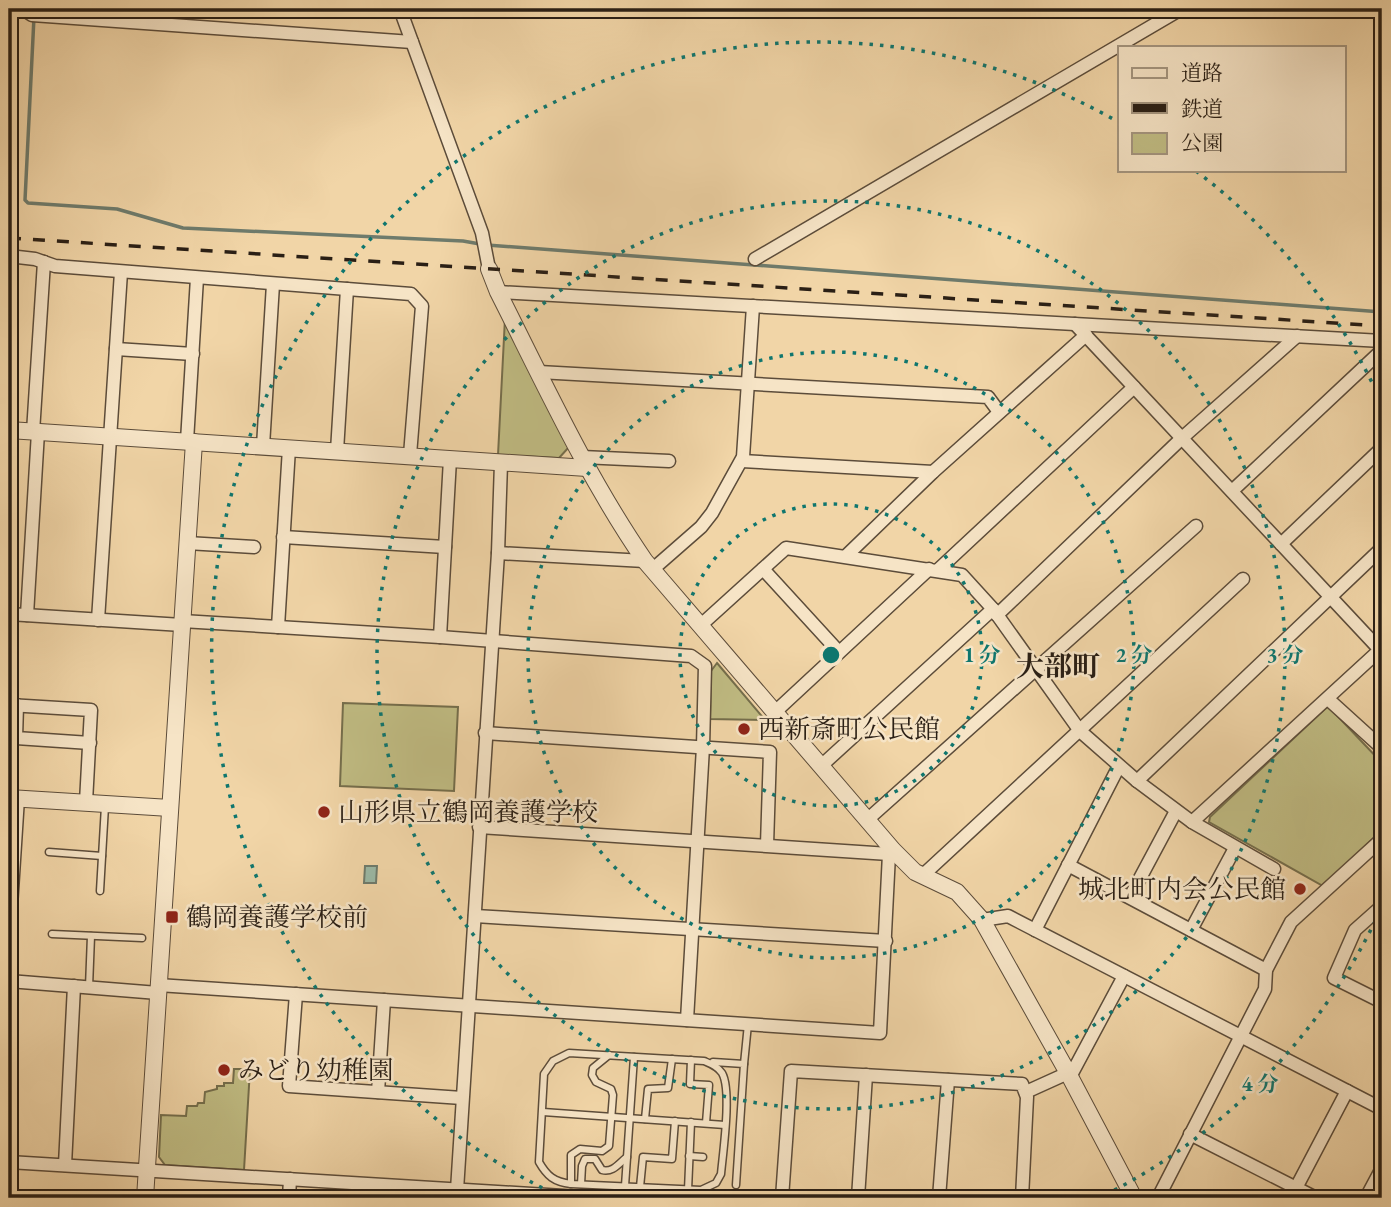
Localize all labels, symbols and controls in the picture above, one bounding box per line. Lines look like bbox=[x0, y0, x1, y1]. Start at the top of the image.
legend bbox=[1118, 46, 1346, 172]
text: 道路 bbox=[1181, 59, 1223, 86]
text: 鉄道 bbox=[1181, 95, 1223, 122]
text: 公園 bbox=[1181, 129, 1223, 156]
text: 1 分 bbox=[963, 641, 1001, 668]
text: 2 分 bbox=[1115, 641, 1153, 668]
text: 3 分 bbox=[1266, 641, 1304, 668]
centre of rings bbox=[819, 643, 843, 667]
district label: 大部町 bbox=[1016, 648, 1100, 684]
place label: 西新斎町公民館 bbox=[758, 712, 940, 746]
marker: 西新斎町公民館 bbox=[736, 721, 752, 737]
place label: 山形県立鶴岡養護学校 bbox=[338, 795, 598, 829]
marker: 山形県立鶴岡養護学校 bbox=[316, 804, 332, 820]
place label: 城北町内会公民館 bbox=[1078, 872, 1286, 906]
marker: 城北町内会公民館 bbox=[1292, 881, 1308, 897]
place label: 鶴岡養護学校前 bbox=[186, 900, 368, 934]
marker: 鶴岡養護学校前 bbox=[164, 909, 180, 925]
place label: みどり幼稚園 bbox=[238, 1053, 394, 1087]
marker: みどり幼稚園 bbox=[216, 1062, 232, 1078]
text: 4 分 bbox=[1241, 1070, 1279, 1097]

